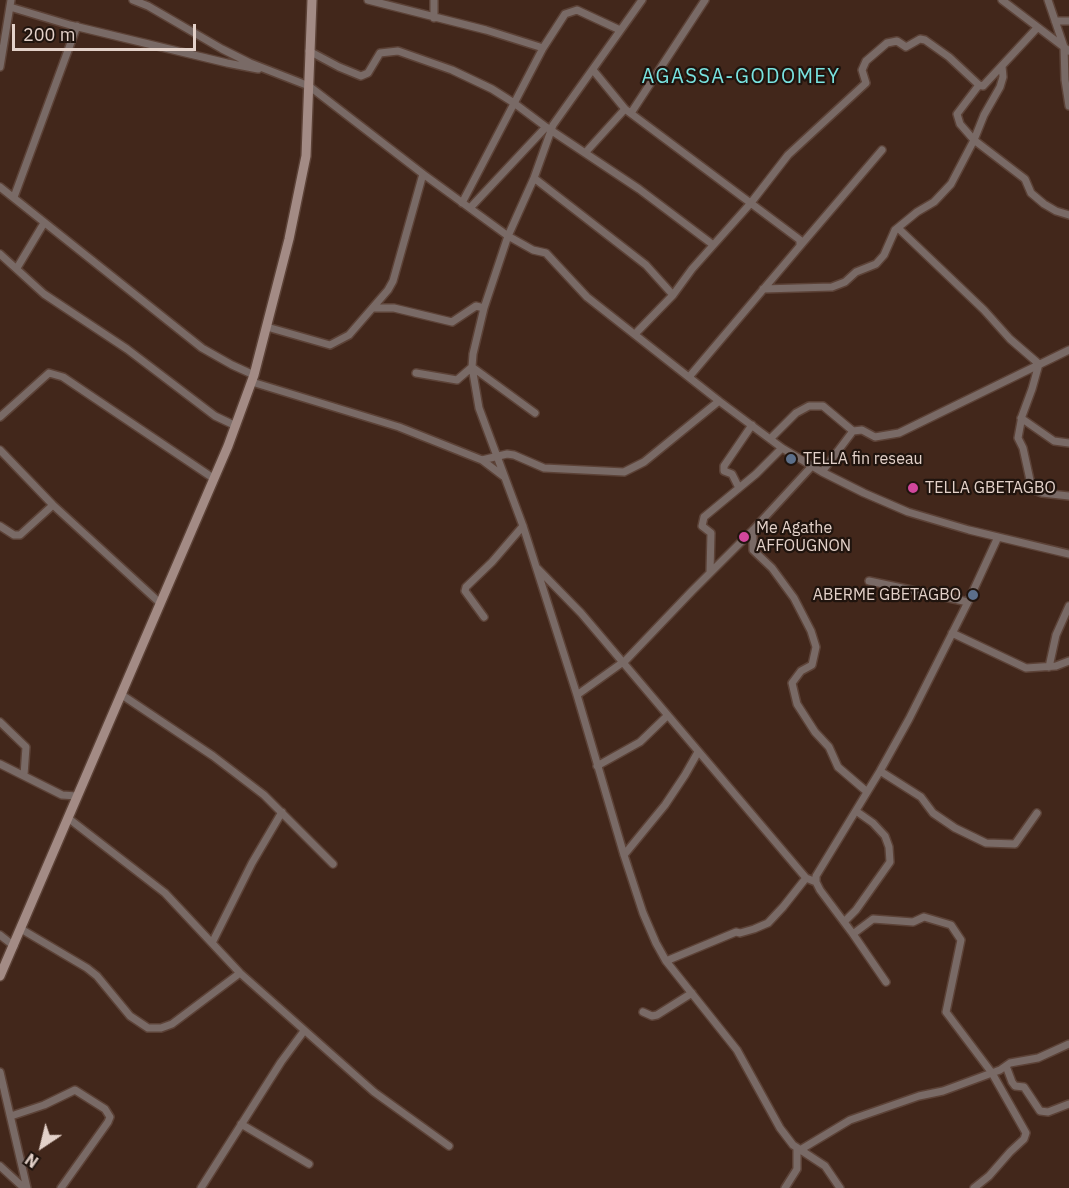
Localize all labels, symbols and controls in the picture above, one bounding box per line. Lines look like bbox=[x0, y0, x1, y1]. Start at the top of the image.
scale bar bbox=[15, 12, 200, 50]
text: 200 m bbox=[23, 23, 75, 46]
district label: AGASSA-GODOMEY bbox=[642, 65, 840, 89]
place label: TELLA fin reseau bbox=[803, 449, 923, 469]
marker: TELLA fin reseau bbox=[784, 452, 798, 466]
place label: TELLA GBETAGBO bbox=[925, 478, 1056, 498]
marker: TELLA GBETAGBO bbox=[906, 481, 920, 495]
place label: Me Agathe AFFOUGNON bbox=[756, 518, 851, 556]
marker: Me Agathe AFFOUGNON bbox=[737, 530, 751, 544]
place label: ABERME GBETAGBO bbox=[813, 585, 961, 605]
marker: ABERME GBETAGBO bbox=[966, 588, 980, 602]
north arrow bbox=[12, 1116, 72, 1176]
text: N bbox=[21, 1149, 42, 1172]

